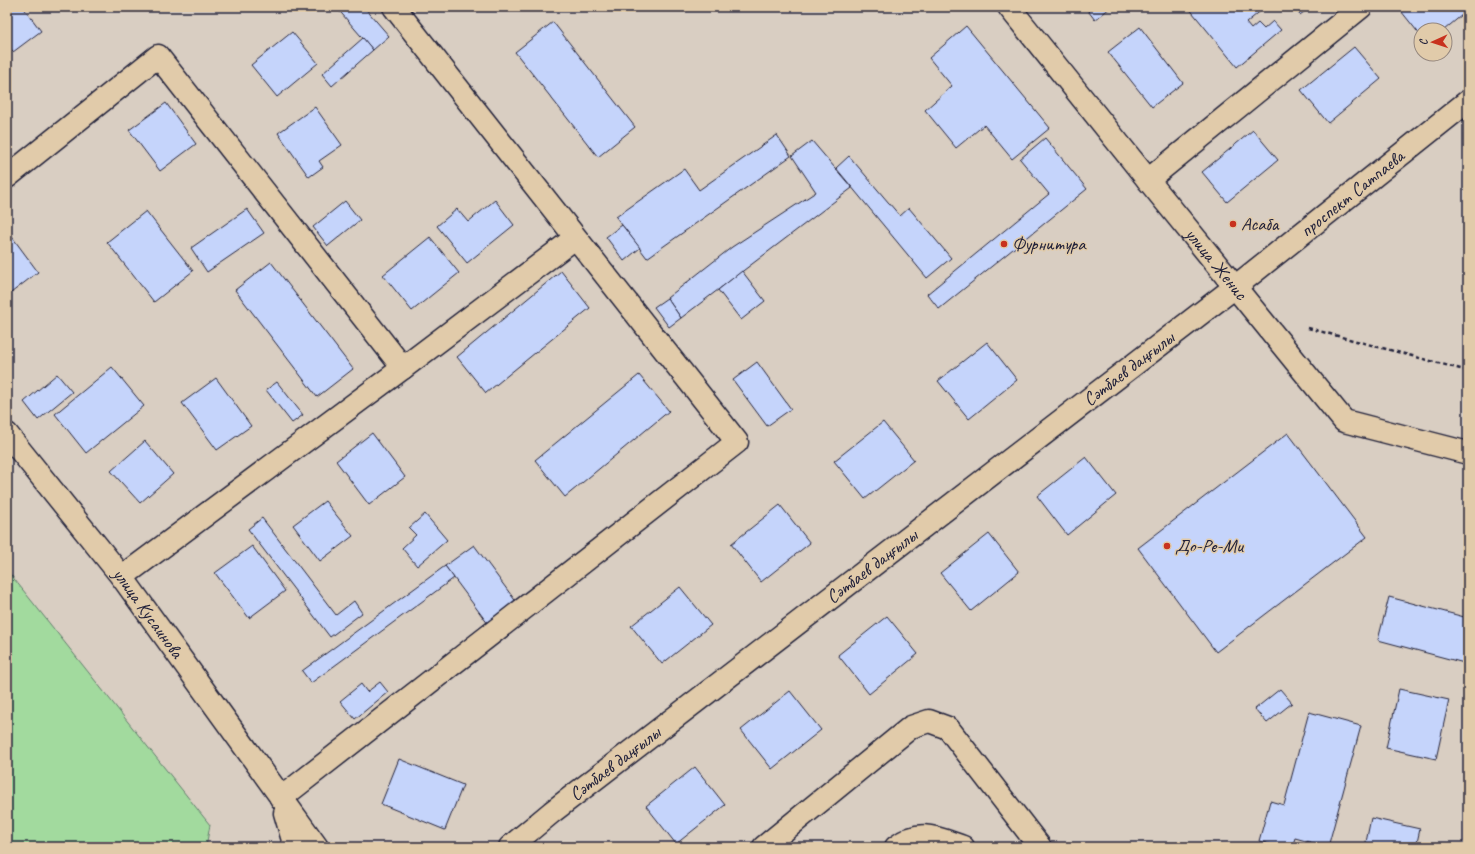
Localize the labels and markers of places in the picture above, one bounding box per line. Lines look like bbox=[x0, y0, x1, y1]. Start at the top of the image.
place label: Асаба bbox=[1241, 212, 1280, 236]
marker: Асаба bbox=[1228, 219, 1238, 229]
place label: Фурнитура bbox=[1012, 232, 1087, 256]
marker: Фурнитура bbox=[999, 239, 1009, 249]
place label: До-Ре-Ми bbox=[1175, 534, 1244, 558]
marker: До-Ре-Ми bbox=[1162, 541, 1172, 551]

